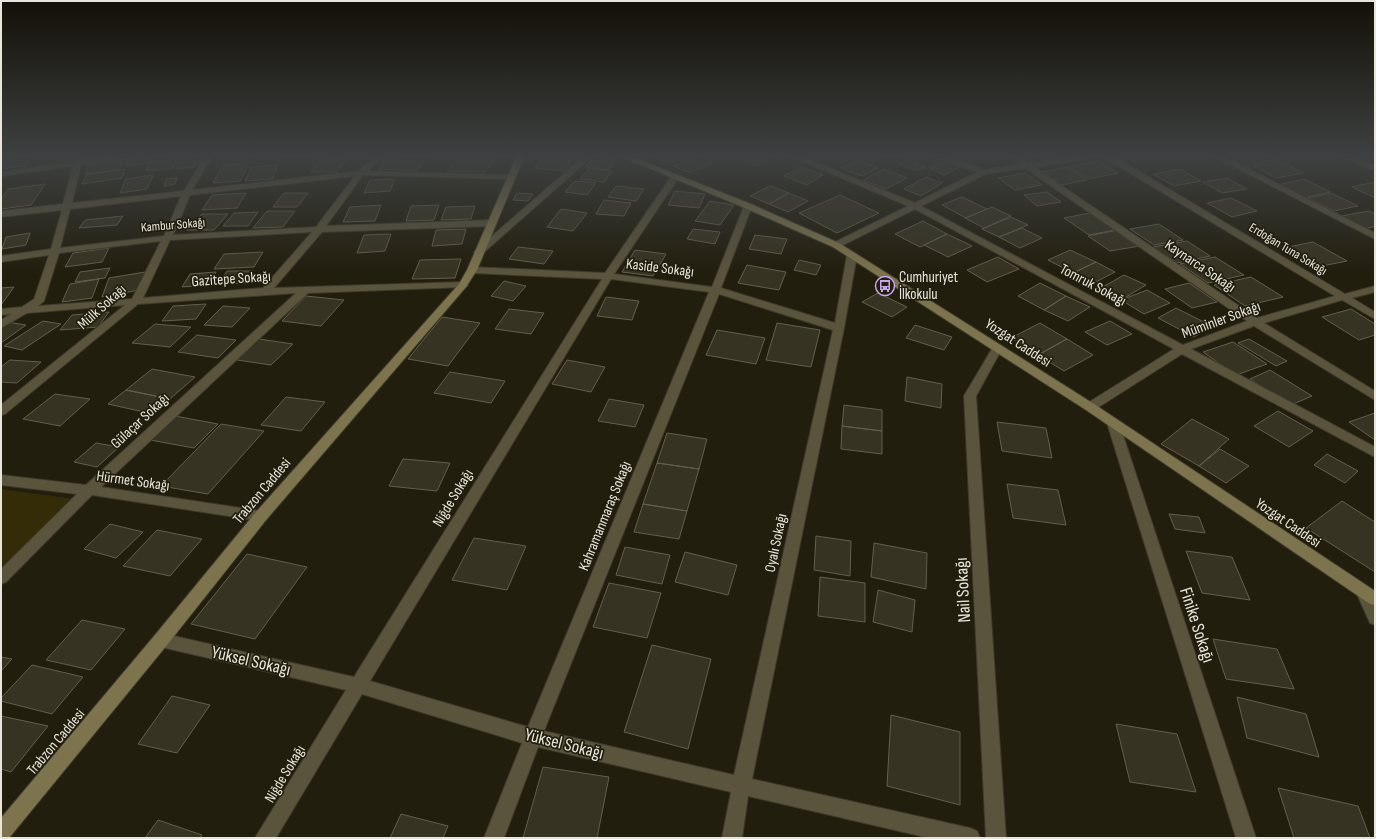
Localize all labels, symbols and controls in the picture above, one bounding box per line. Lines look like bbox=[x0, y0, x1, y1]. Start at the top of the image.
street label: Kambur Sokağı bbox=[140, 214, 206, 236]
street label: Erdoğan Tuna Sokağı bbox=[1246, 219, 1330, 279]
street label: Kaynarca Sokağı bbox=[1161, 235, 1239, 297]
street label: Kaside Sokağı bbox=[625, 254, 695, 282]
street label: Tomruk Sokağı bbox=[1056, 260, 1130, 310]
street label: Gazitepe Sokağı bbox=[191, 267, 271, 291]
place label: Cumhuriyet İlkokulu bbox=[899, 268, 959, 304]
bus stop icon: Cumhuriyet İlkokulu bbox=[874, 275, 896, 297]
street label: Mülk Sokağı bbox=[74, 280, 130, 334]
street label: Müminler Sokağı bbox=[1179, 297, 1263, 343]
street label: Yozgat Caddesi bbox=[981, 315, 1055, 372]
street label: Gülaçar Sokağı bbox=[107, 389, 173, 453]
street label: Trabzon Caddesi bbox=[229, 454, 295, 528]
street label: Kahramanmaraş Sokağı bbox=[574, 458, 636, 574]
street label: Hürmet Sokağı bbox=[95, 466, 171, 496]
street label: Niğde Sokağı bbox=[428, 466, 478, 530]
street label: Yozgat Caddesi bbox=[1252, 494, 1325, 552]
street label: Oyalı Sokağı bbox=[761, 512, 791, 574]
street label: Nail Sokağı bbox=[951, 557, 975, 623]
street label: Finike Sokağı bbox=[1175, 585, 1219, 665]
street label: Yüksel Sokağı bbox=[209, 642, 293, 680]
street label: Trabzon Caddesi bbox=[23, 705, 89, 779]
street label: Yüksel Sokağı bbox=[522, 724, 606, 764]
street label: Niğde Sokağı bbox=[260, 742, 310, 806]

